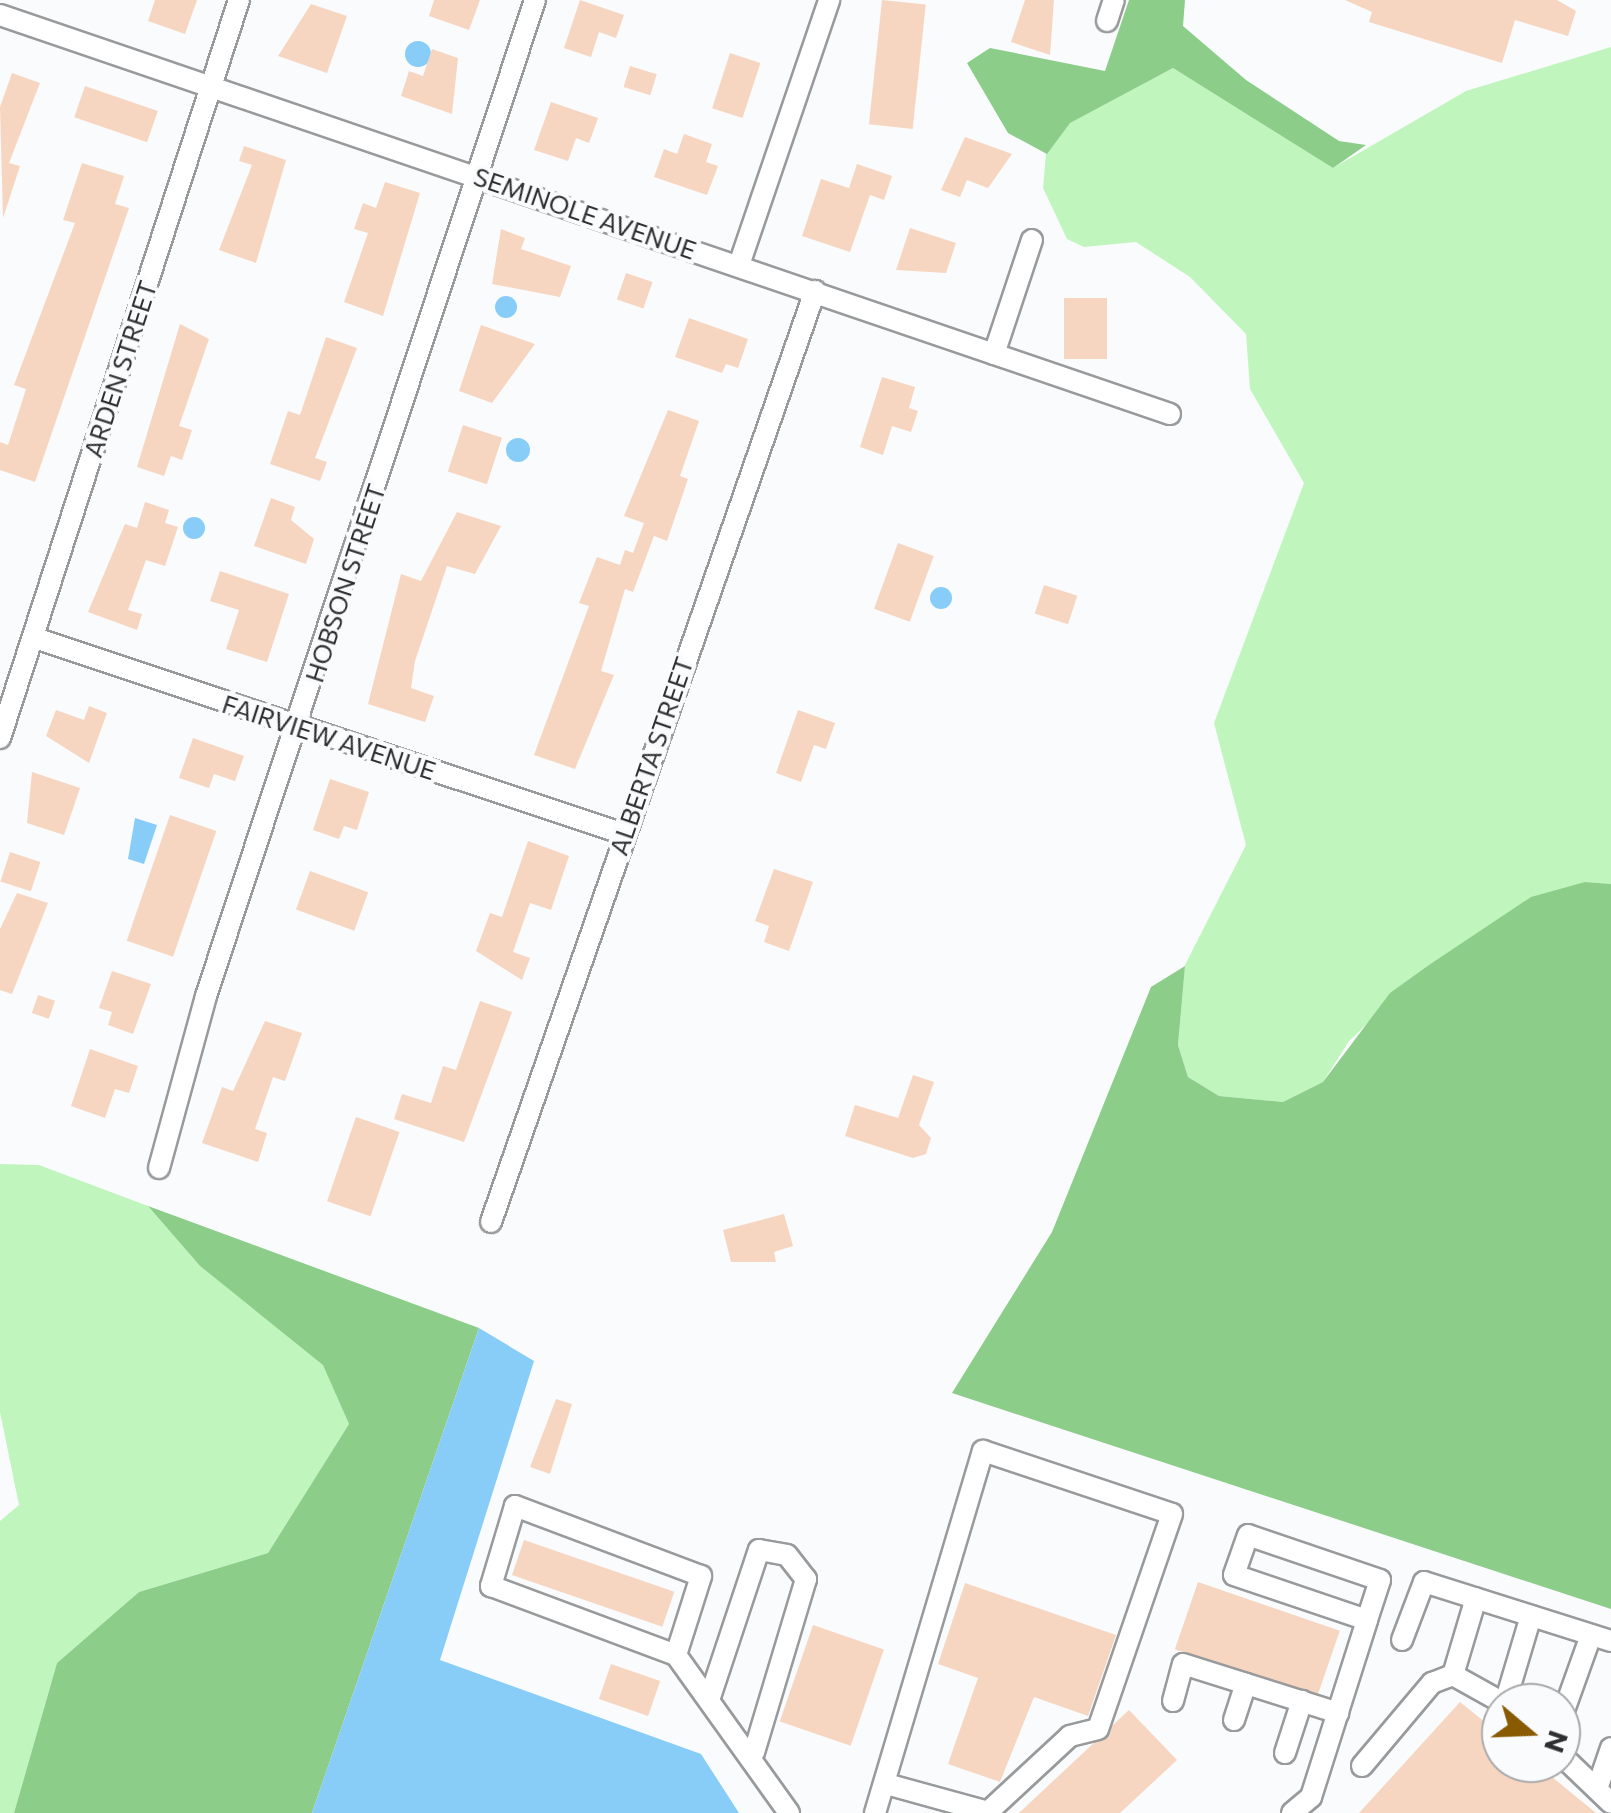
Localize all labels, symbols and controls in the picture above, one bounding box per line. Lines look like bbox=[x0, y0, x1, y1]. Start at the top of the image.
street label: SEMINOLE AVENUE bbox=[470, 161, 700, 265]
street label: ARDEN STREET bbox=[77, 277, 163, 461]
street label: HOBSON STREET bbox=[299, 480, 391, 686]
street label: ALBERTA STREET bbox=[603, 653, 699, 859]
street label: FAIRVIEW AVENUE bbox=[219, 688, 439, 786]
north arrow bbox=[1481, 1683, 1581, 1783]
text: N bbox=[1538, 1727, 1577, 1758]

